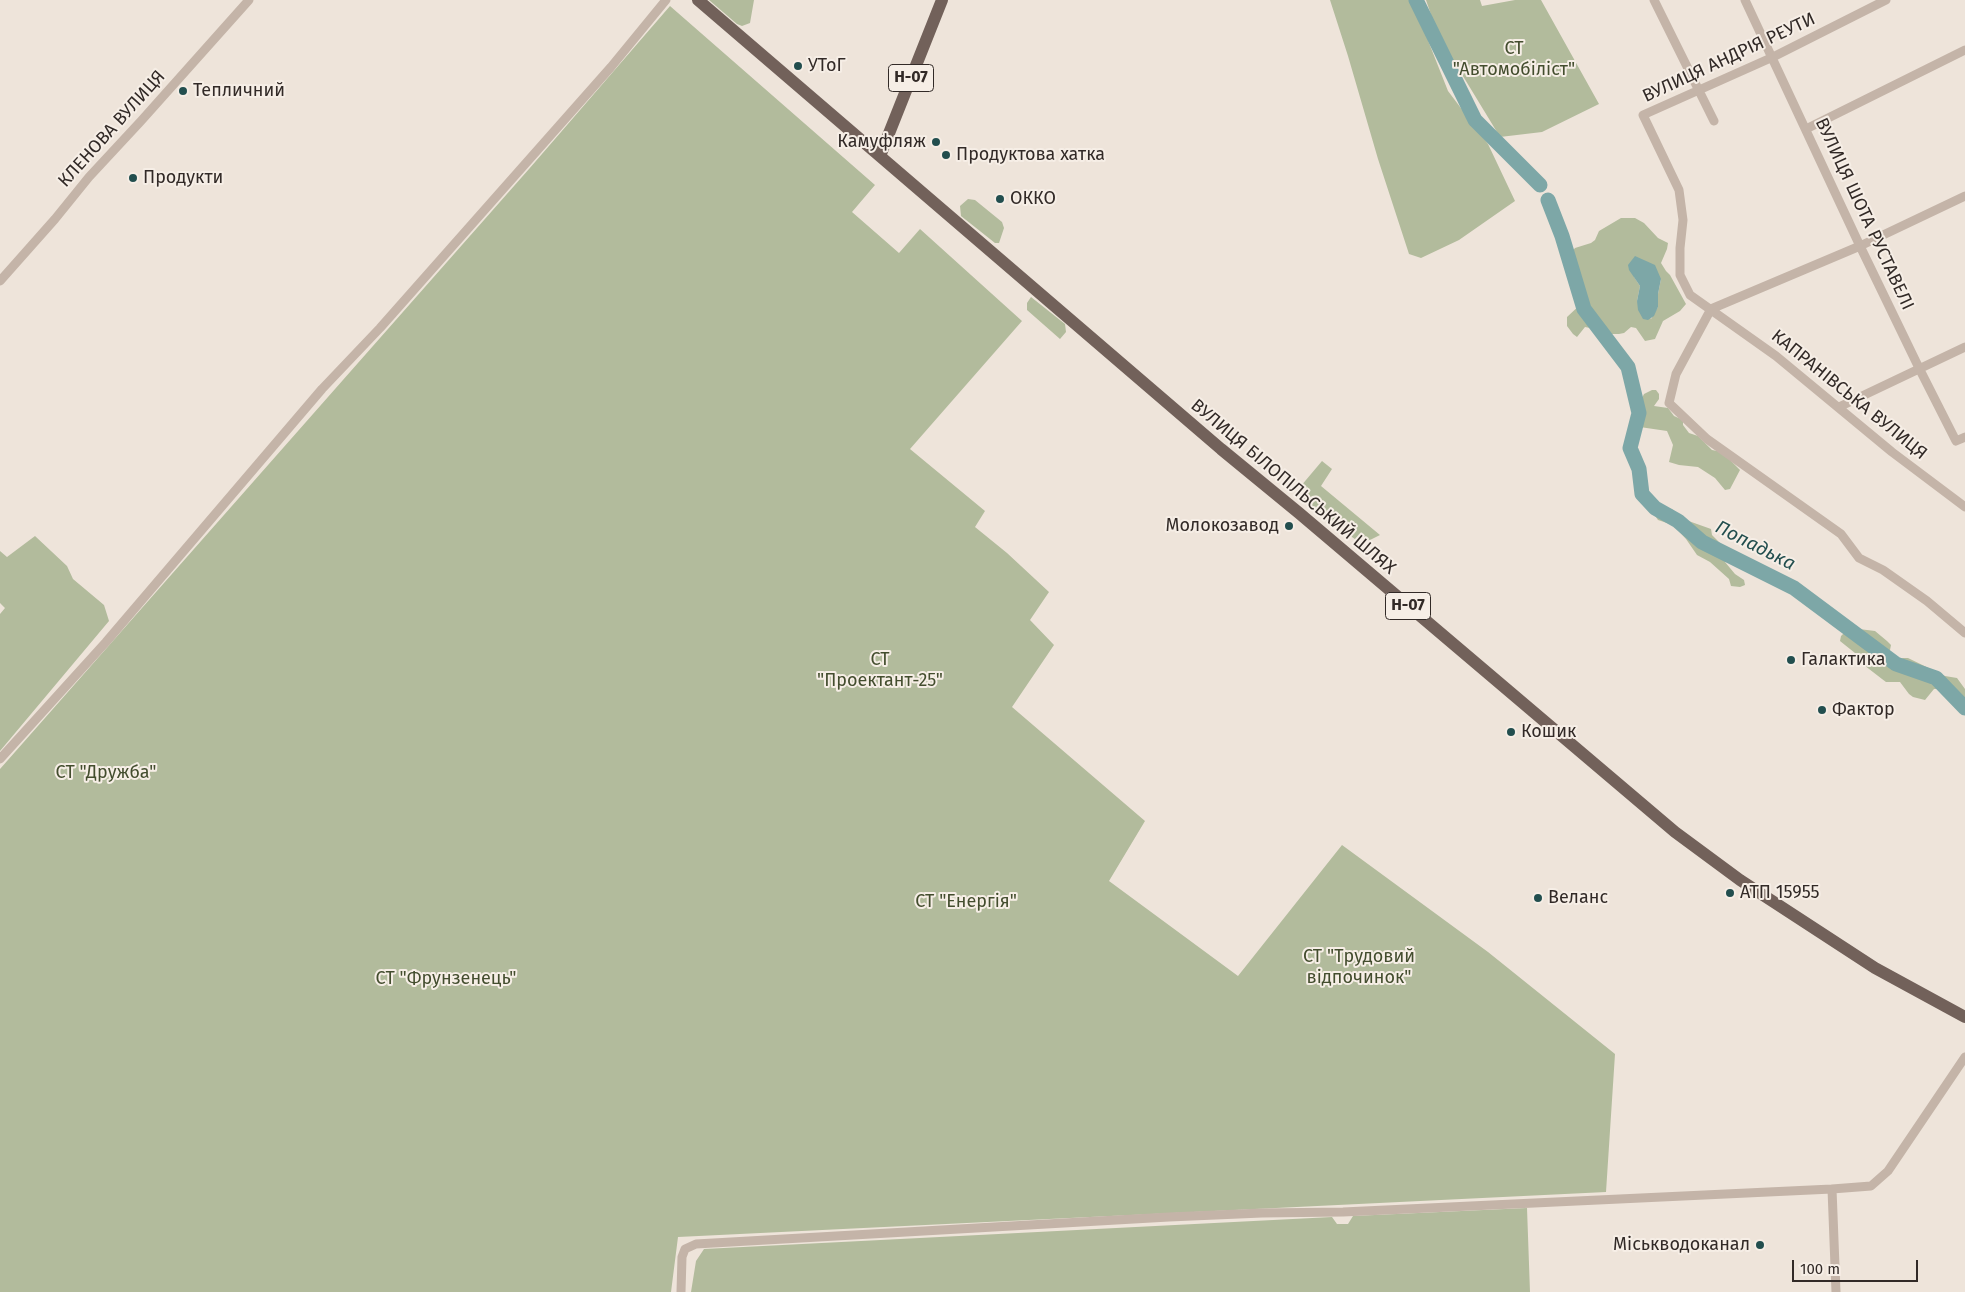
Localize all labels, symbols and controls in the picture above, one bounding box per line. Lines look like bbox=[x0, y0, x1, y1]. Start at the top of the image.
street label: ВУЛИЦЯ АНДРІЯ РЕУТИ bbox=[1639, 8, 1819, 108]
park label: СТ "Автомобіліст" bbox=[1453, 38, 1575, 80]
place label: УТоГ bbox=[808, 55, 846, 77]
marker: УТоГ bbox=[792, 60, 804, 72]
road number: Н-07 bbox=[888, 64, 934, 92]
street label: КЛЕНОВА ВУЛИЦЯ bbox=[54, 66, 170, 192]
place label: Тепличний bbox=[193, 80, 285, 102]
marker: Тепличний bbox=[177, 85, 189, 97]
street label: ВУЛИЦЯ ШОТА РУСТАВЕЛІ bbox=[1810, 114, 1918, 314]
place label: Камуфляж bbox=[837, 131, 926, 153]
marker: Камуфляж bbox=[930, 136, 942, 148]
place label: Продуктова хатка bbox=[956, 144, 1105, 166]
marker: Продуктова хатка bbox=[940, 149, 952, 161]
place label: Продукти bbox=[143, 167, 223, 189]
marker: Продукти bbox=[127, 172, 139, 184]
place label: ОККО bbox=[1010, 188, 1056, 210]
marker: ОККО bbox=[994, 193, 1006, 205]
street label: КАПРАНІВСЬКА ВУЛИЦЯ bbox=[1767, 325, 1931, 465]
street label: ВУЛИЦЯ БІЛОПІЛЬСЬКИЙ ШЛЯХ bbox=[1186, 395, 1400, 579]
place label: Молокозавод bbox=[1165, 515, 1279, 537]
water label: Попадька bbox=[1711, 516, 1799, 576]
marker: Молокозавод bbox=[1283, 520, 1295, 532]
road number: Н-07 bbox=[1386, 592, 1430, 620]
park label: СТ "Проектант-25" bbox=[817, 649, 943, 692]
place label: Галактика bbox=[1801, 649, 1885, 671]
marker: Галактика bbox=[1785, 654, 1797, 666]
place label: Фактор bbox=[1832, 699, 1895, 721]
marker: Фактор bbox=[1816, 704, 1828, 716]
place label: Кошик bbox=[1521, 721, 1576, 743]
marker: Кошик bbox=[1505, 726, 1517, 738]
park label: СТ "Дружба" bbox=[56, 762, 156, 784]
place label: АТП 15955 bbox=[1740, 882, 1820, 904]
place label: Веланс bbox=[1548, 887, 1608, 909]
marker: АТП 15955 bbox=[1724, 887, 1736, 899]
park label: СТ "Енергія" bbox=[915, 891, 1017, 913]
marker: Веланс bbox=[1532, 892, 1544, 904]
park label: СТ "Трудовий відпочинок" bbox=[1303, 946, 1415, 989]
park label: СТ "Фрунзенець" bbox=[376, 968, 516, 990]
place label: Міськводоканал bbox=[1613, 1234, 1750, 1256]
marker: Міськводоканал bbox=[1754, 1239, 1766, 1251]
scale bar bbox=[1795, 1250, 1921, 1282]
text: 100 m bbox=[1800, 1260, 1840, 1278]

